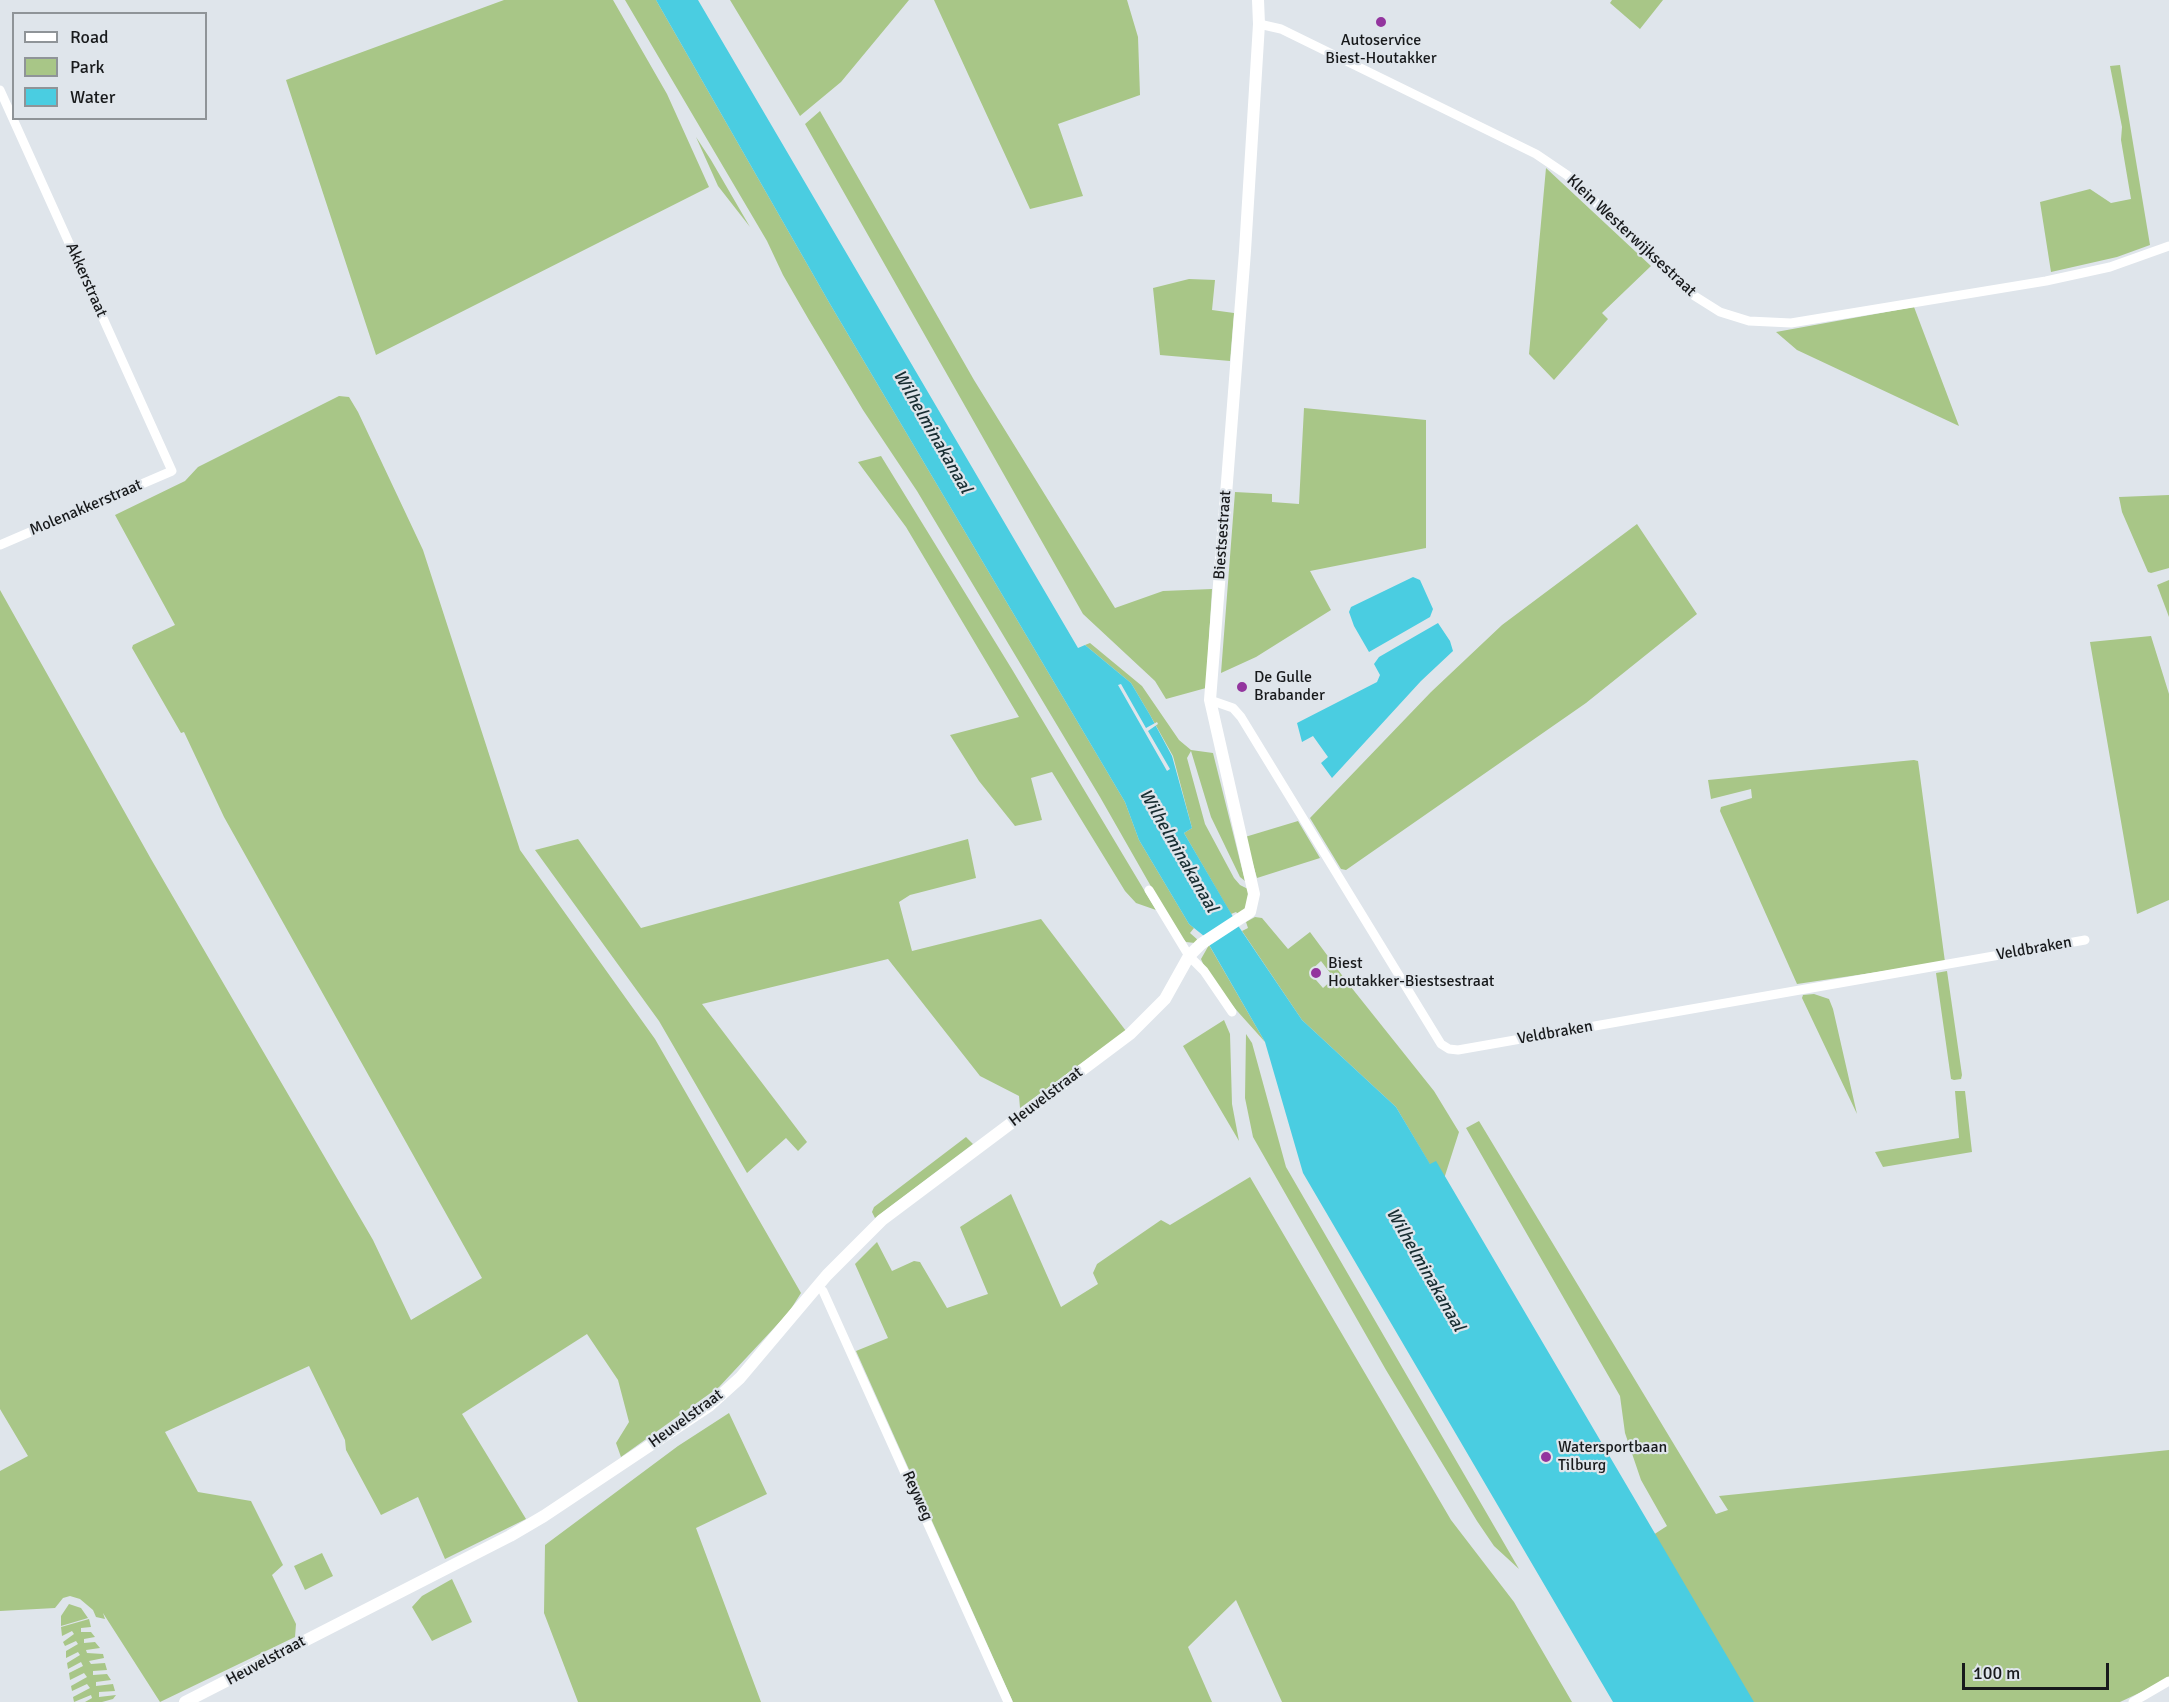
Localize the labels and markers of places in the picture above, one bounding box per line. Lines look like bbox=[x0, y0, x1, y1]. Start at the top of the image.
marker: Autoservice Biest-Houtakker bbox=[1374, 15, 1388, 29]
place label: Autoservice Biest-Houtakker bbox=[1325, 31, 1437, 69]
place label: De Gulle Brabander bbox=[1254, 668, 1325, 706]
marker: De Gulle Brabander bbox=[1235, 680, 1249, 694]
place label: Biest Houtakker-Biestsestraat bbox=[1328, 954, 1494, 992]
marker: Biest Houtakker-Biestsestraat bbox=[1309, 966, 1323, 980]
place label: Watersportbaan Tilburg bbox=[1558, 1438, 1667, 1476]
marker: Watersportbaan Tilburg bbox=[1539, 1450, 1553, 1464]

